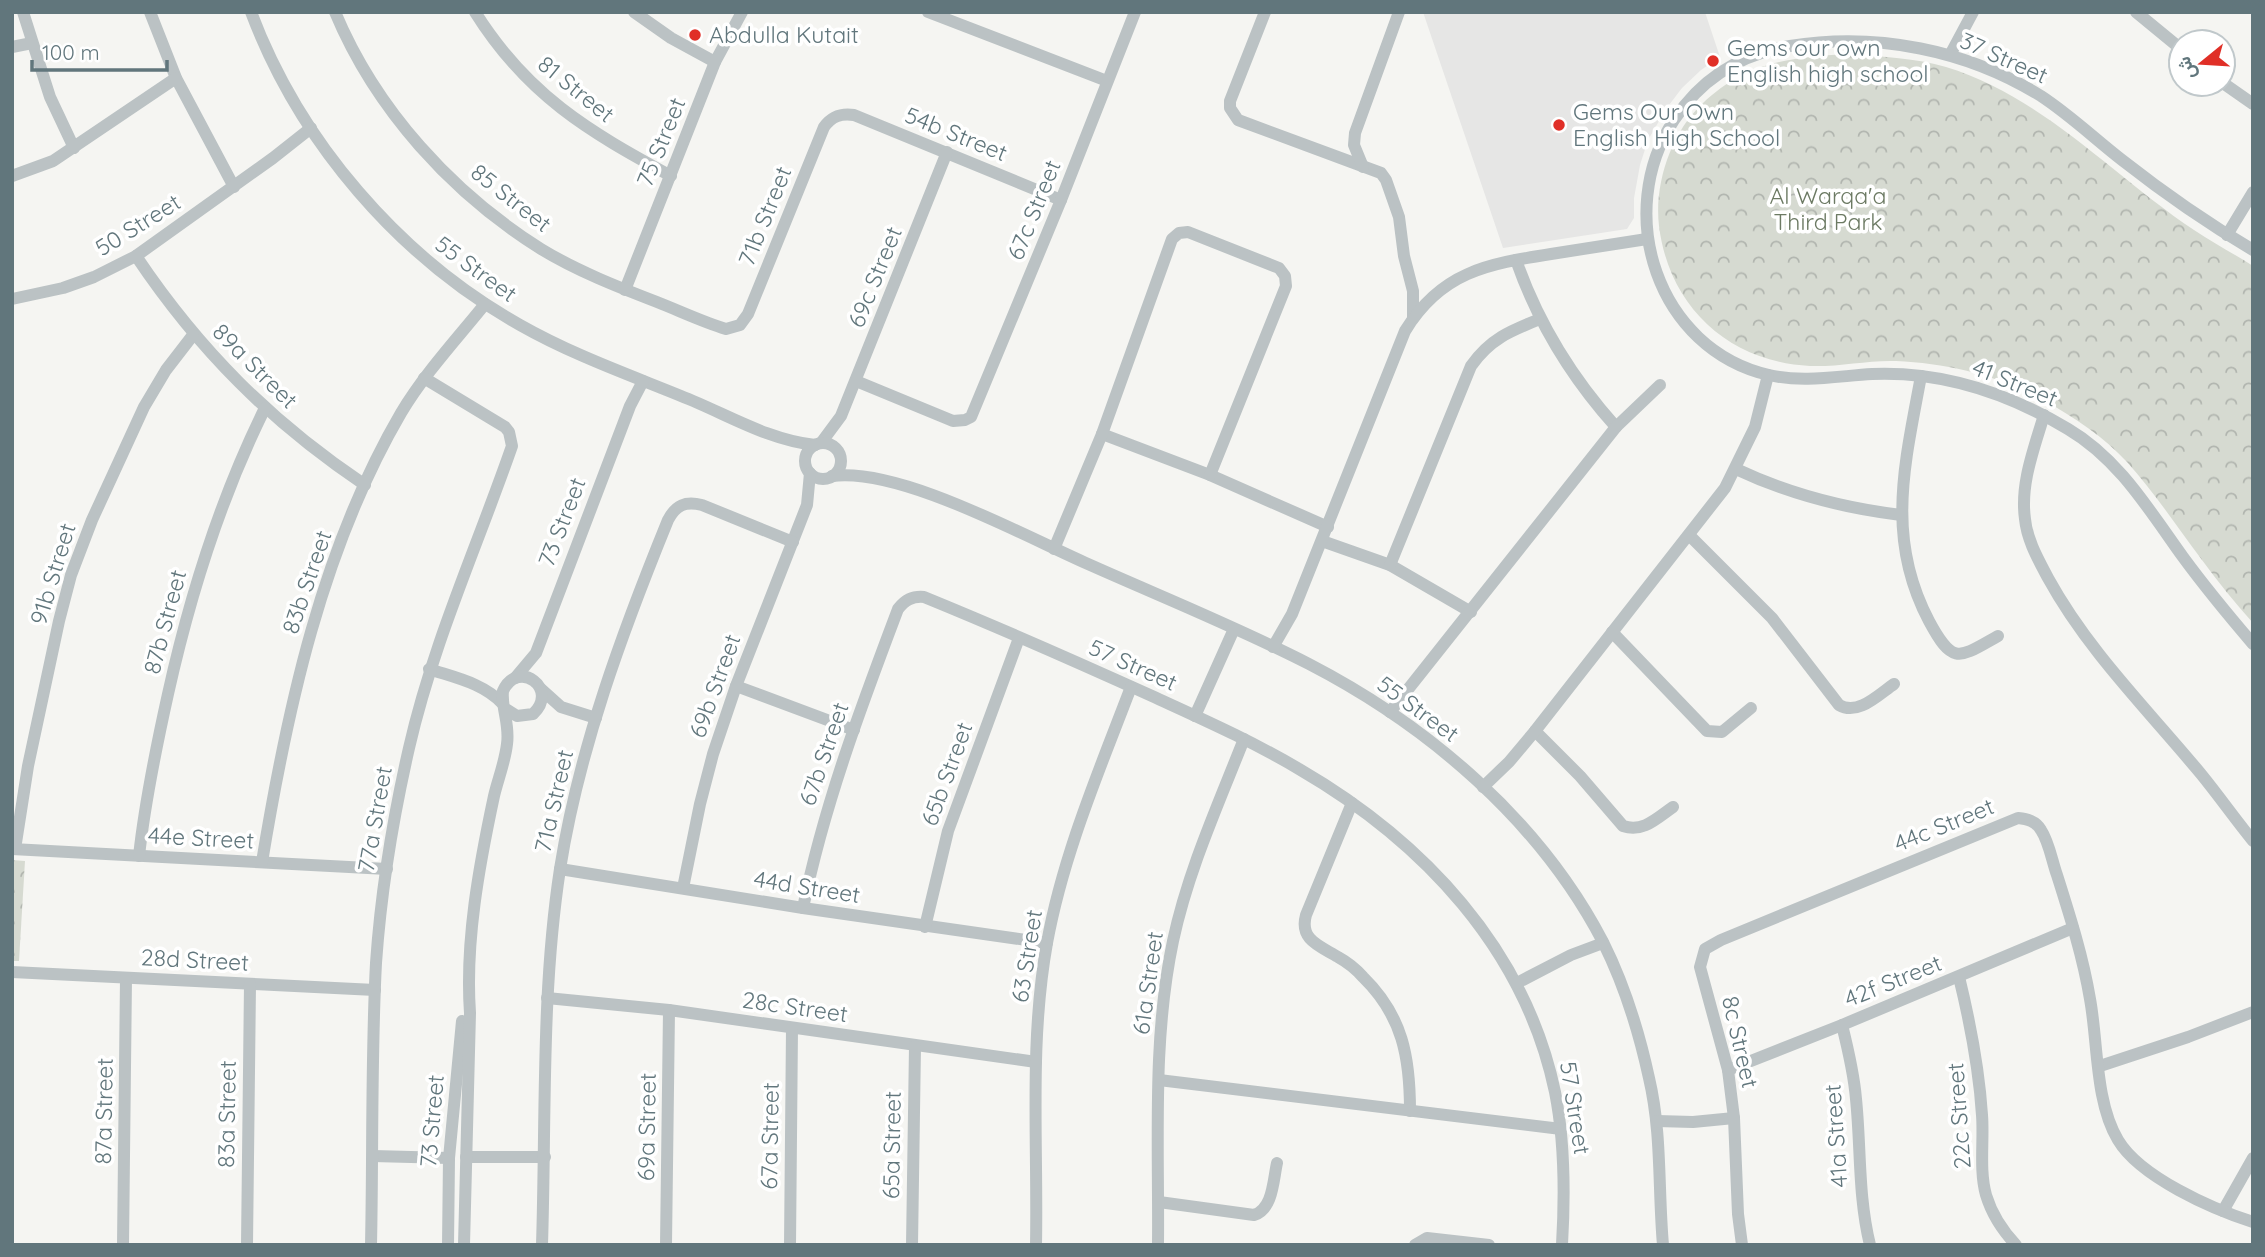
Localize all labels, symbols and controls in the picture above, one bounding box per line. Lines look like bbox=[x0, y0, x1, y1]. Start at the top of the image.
place label: Abdulla Kutait bbox=[709, 20, 859, 49]
street label: 37 Street bbox=[1956, 25, 2053, 90]
marker: Abdulla Kutait bbox=[687, 27, 703, 43]
scale bar bbox=[32, 28, 166, 72]
north arrow bbox=[2167, 28, 2237, 98]
place label: Gems our own English high school bbox=[1727, 33, 1929, 88]
text: 100 m bbox=[42, 39, 100, 65]
street label: 81 Street bbox=[532, 49, 621, 128]
marker: Gems our own English high school bbox=[1705, 53, 1721, 69]
text: ش bbox=[2171, 54, 2201, 83]
street label: 75 Street bbox=[630, 93, 692, 191]
place label: Gems Our Own English High School bbox=[1573, 97, 1780, 152]
street label: 54b Street bbox=[901, 100, 1012, 167]
marker: Gems Our Own English High School bbox=[1551, 117, 1567, 133]
street label: 67c Street bbox=[1000, 155, 1067, 264]
street label: 85 Street bbox=[465, 157, 557, 238]
street label: 71b Street bbox=[732, 162, 798, 270]
park label: Al Warqa'a Third Park bbox=[1769, 181, 1887, 236]
street label: 50 Street bbox=[90, 187, 186, 262]
street label: 69c Street bbox=[841, 222, 908, 332]
street label: 55 Street bbox=[430, 229, 523, 308]
street label: 89a Street bbox=[207, 317, 304, 414]
street label: 41 Street bbox=[1968, 352, 2062, 413]
street label: 73 Street bbox=[531, 473, 592, 570]
street label: 91b Street bbox=[23, 519, 82, 628]
street label: 83b Street bbox=[275, 526, 338, 637]
street label: 87b Street bbox=[137, 566, 192, 677]
street label: 69b Street bbox=[682, 630, 747, 742]
street label: 57 Street bbox=[1085, 632, 1182, 697]
street label: 55 Street bbox=[1372, 669, 1465, 748]
street label: 67b Street bbox=[792, 698, 855, 809]
street label: 65b Street bbox=[914, 718, 979, 830]
street label: 71a Street bbox=[528, 747, 579, 855]
street label: 77a Street bbox=[351, 764, 398, 874]
street label: 44c Street bbox=[1890, 791, 1998, 858]
street label: 44e Street bbox=[147, 820, 255, 855]
street label: 44d Street bbox=[752, 864, 863, 909]
street label: 63 Street bbox=[1005, 907, 1048, 1004]
street label: 61a Street bbox=[1126, 929, 1169, 1036]
street label: 28d Street bbox=[140, 942, 250, 977]
street label: 42f Street bbox=[1840, 948, 1946, 1013]
street label: 28c Street bbox=[740, 985, 850, 1028]
street label: 8c Street bbox=[1716, 993, 1765, 1091]
street label: 87a Street bbox=[88, 1057, 119, 1165]
street label: 57 Street bbox=[1554, 1059, 1597, 1157]
street label: 83a Street bbox=[211, 1060, 242, 1168]
street label: 22c Street bbox=[1940, 1062, 1977, 1170]
street label: 69a Street bbox=[631, 1072, 662, 1181]
street label: 73 Street bbox=[413, 1073, 450, 1169]
street label: 67a Street bbox=[754, 1082, 785, 1190]
street label: 41a Street bbox=[1817, 1083, 1854, 1189]
street label: 65a Street bbox=[876, 1091, 907, 1199]

